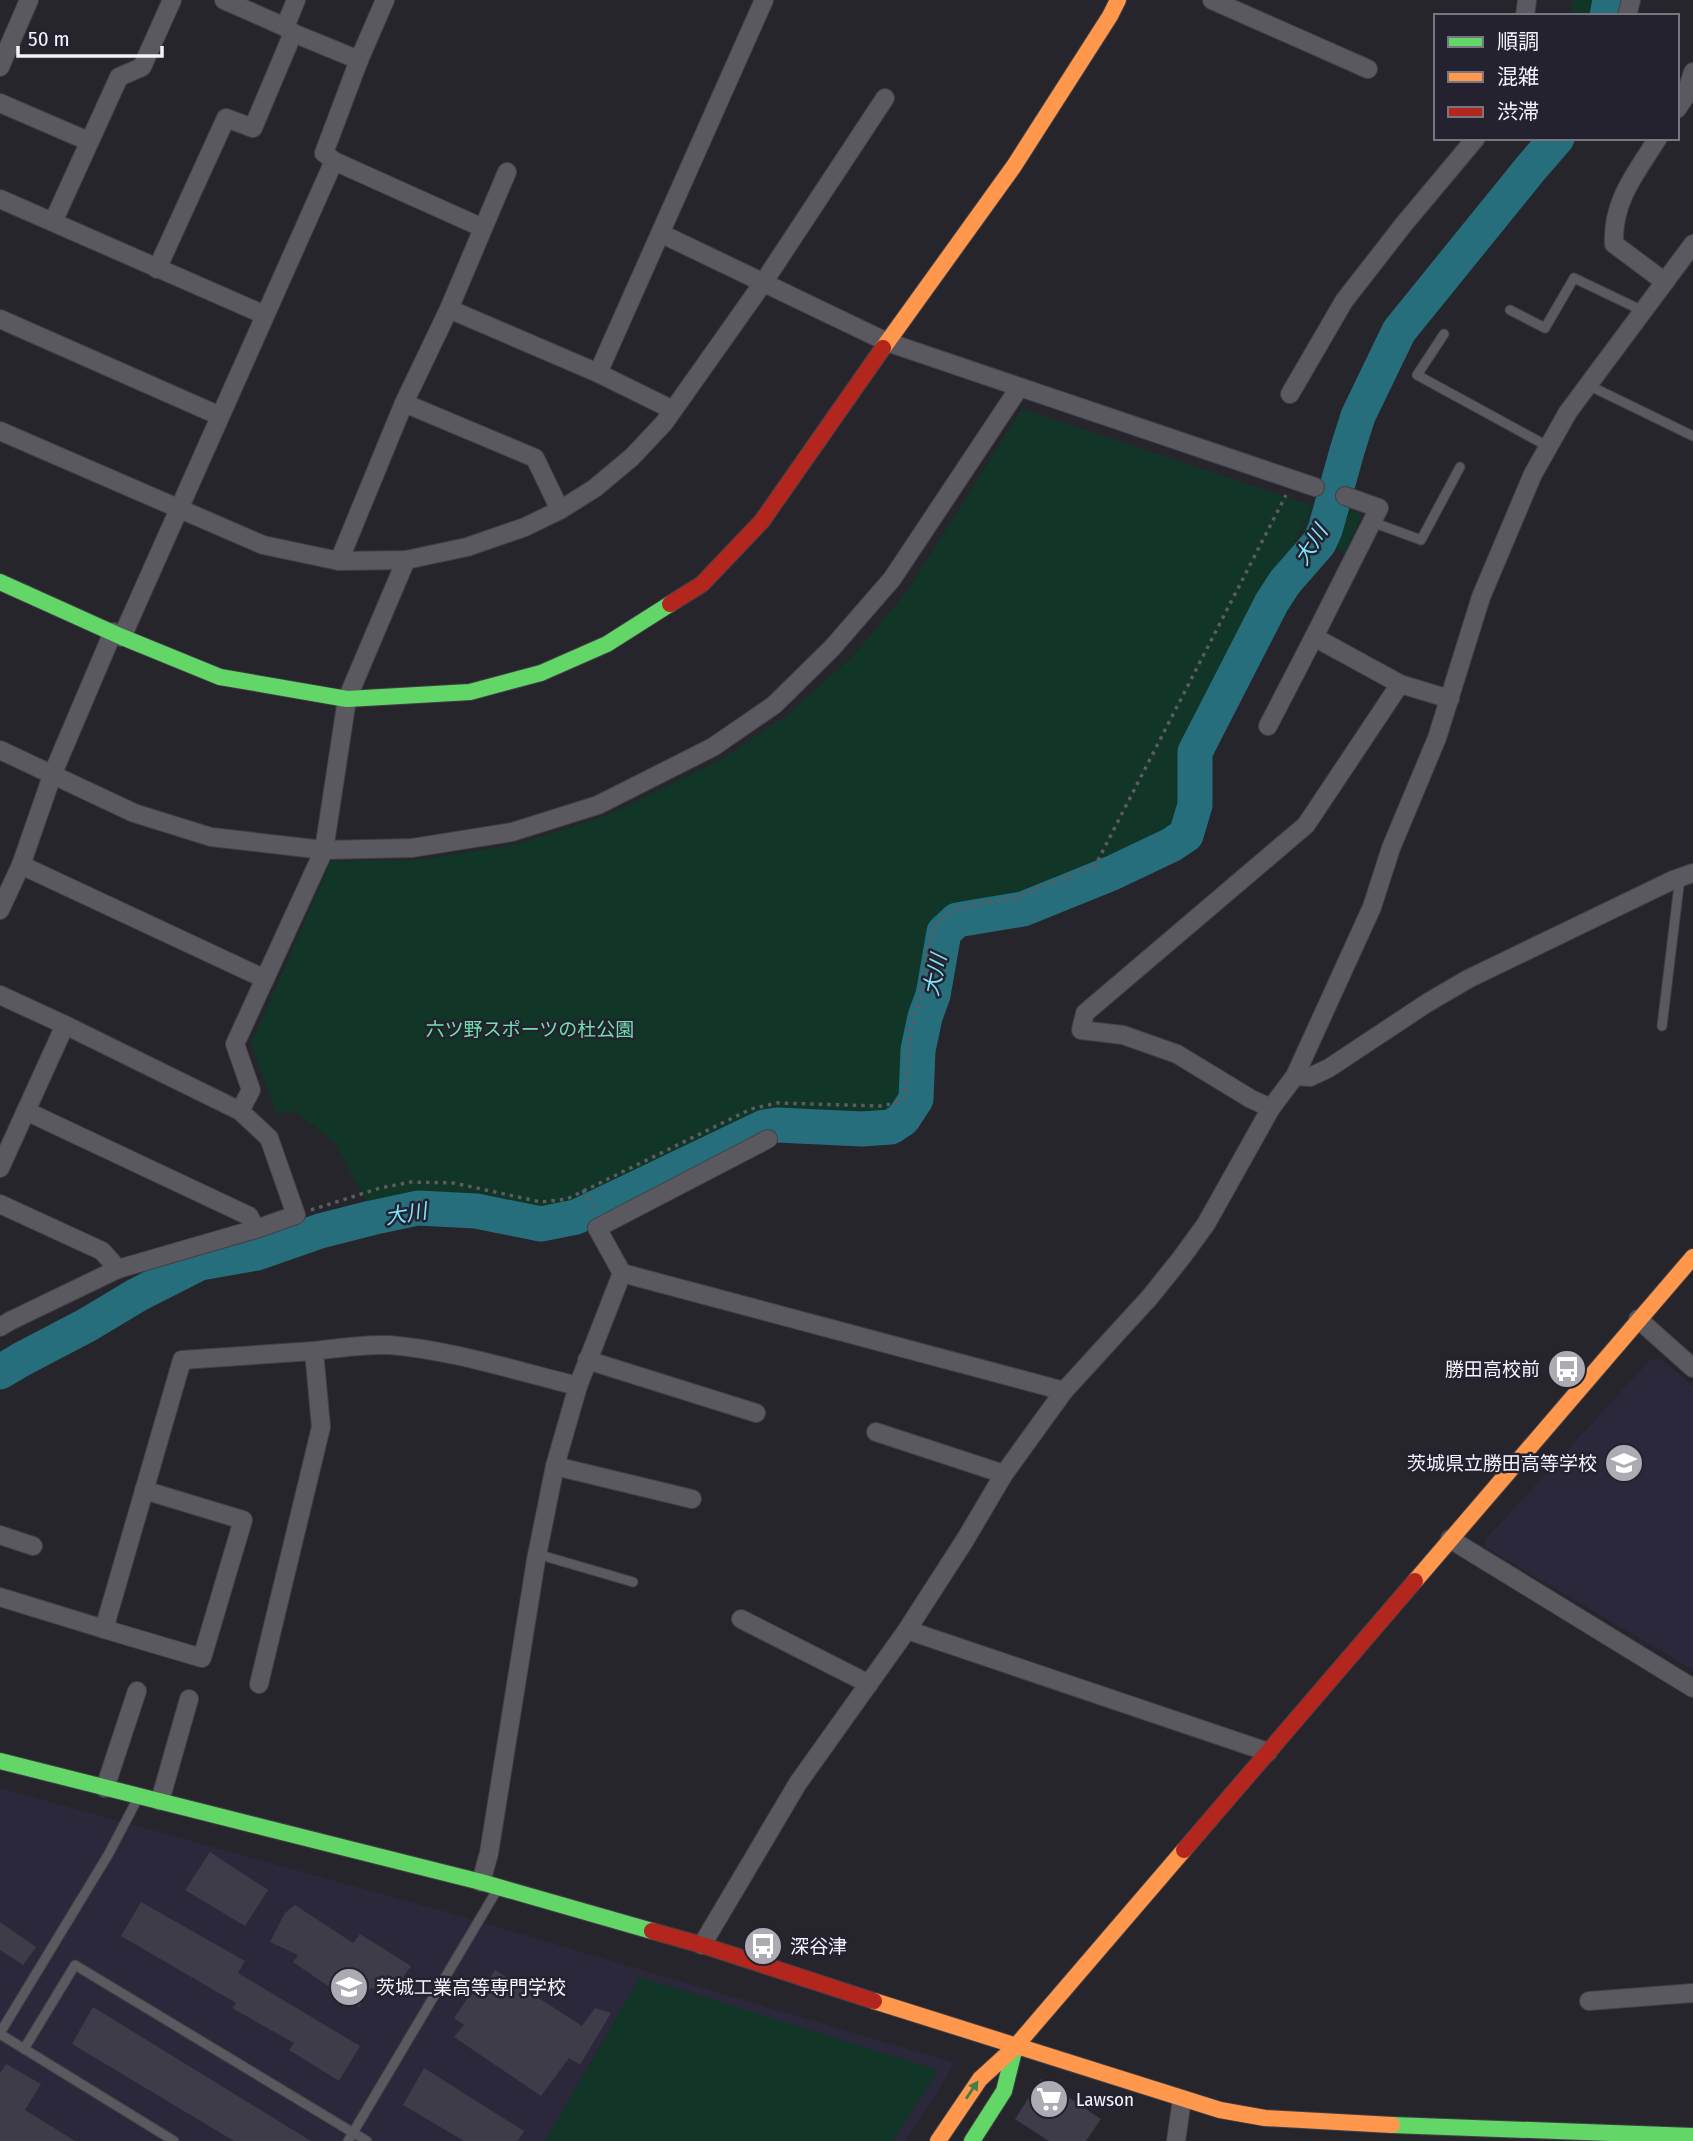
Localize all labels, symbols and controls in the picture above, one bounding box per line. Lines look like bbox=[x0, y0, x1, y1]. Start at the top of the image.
scale bar bbox=[18, 14, 161, 58]
legend bbox=[1434, 14, 1679, 140]
text: 50 m bbox=[28, 26, 70, 52]
text: 順調 bbox=[1497, 29, 1539, 55]
text: 混雑 bbox=[1497, 64, 1539, 90]
text: 渋滞 bbox=[1497, 99, 1539, 125]
water label: 大川 bbox=[1289, 519, 1334, 570]
water label: 大川 bbox=[918, 950, 952, 998]
park label: 六ツ野スポーツの杜公園 bbox=[426, 1018, 634, 1041]
water label: 大川 bbox=[383, 1198, 431, 1230]
bus stop icon: 勝田高校前 bbox=[1546, 1348, 1588, 1390]
place label: 勝田高校前 bbox=[1445, 1358, 1540, 1381]
school or university icon: 茨城県立勝田高等学校 bbox=[1603, 1442, 1645, 1484]
place label: 茨城県立勝田高等学校 bbox=[1407, 1452, 1597, 1475]
bus stop icon: 深谷津 bbox=[742, 1925, 784, 1967]
place label: 深谷津 bbox=[790, 1935, 847, 1958]
school or university icon: 茨城工業高等専門学校 bbox=[328, 1966, 370, 2008]
place label: 茨城工業高等専門学校 bbox=[376, 1976, 566, 1999]
supermarket icon: Lawson bbox=[1028, 2078, 1070, 2120]
one-way arrow bbox=[965, 2081, 979, 2099]
place label: Lawson bbox=[1076, 2088, 1134, 2111]

